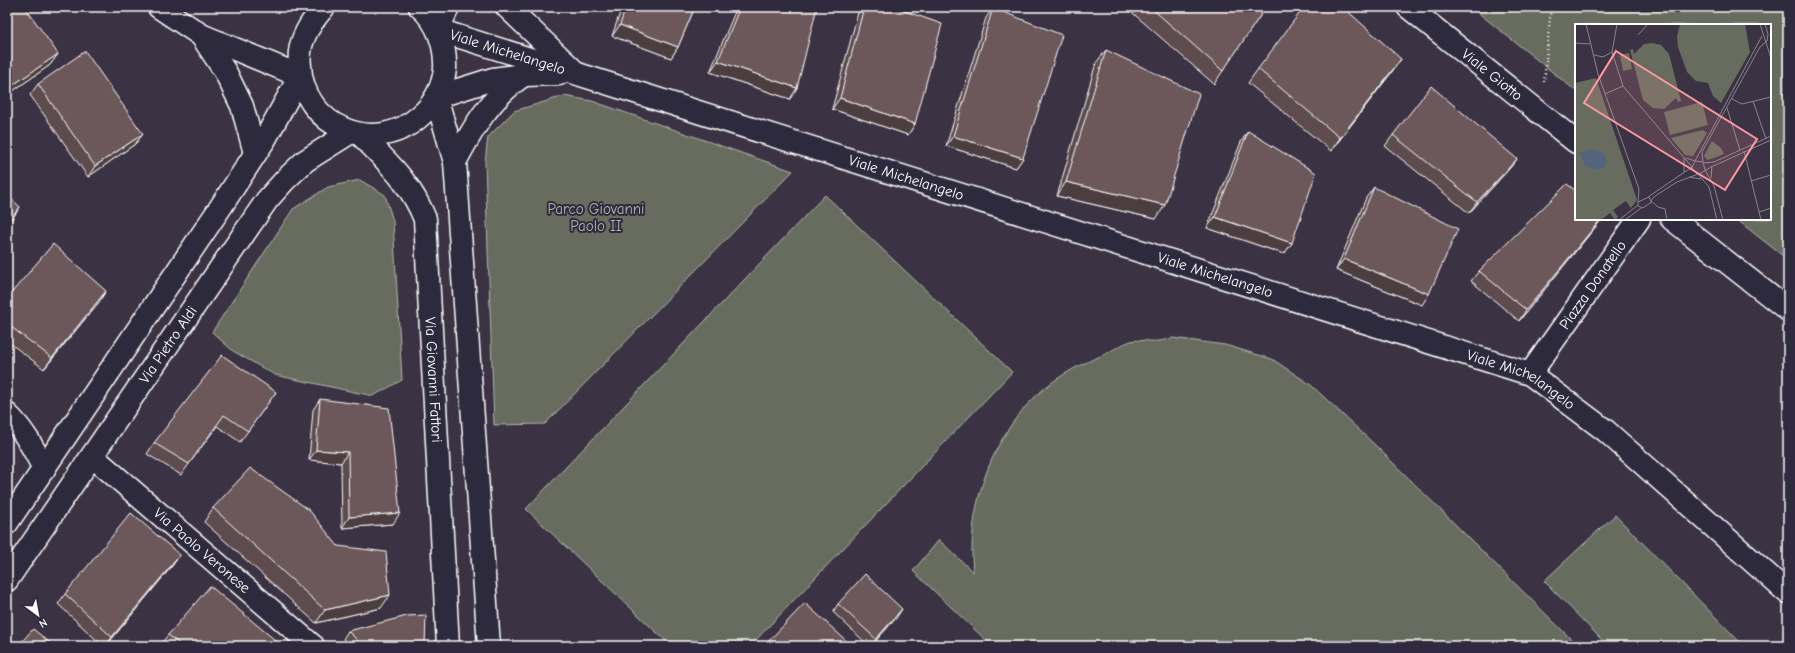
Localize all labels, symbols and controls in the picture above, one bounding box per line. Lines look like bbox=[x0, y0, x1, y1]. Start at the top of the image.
inset map bbox=[1575, 24, 1771, 220]
street label: Viale Michelangelo bbox=[448, 25, 567, 79]
street label: Viale Giotto bbox=[1458, 45, 1526, 105]
street label: Viale Michelangelo bbox=[846, 151, 966, 204]
park label: Parco Giovanni Paolo II bbox=[548, 200, 644, 235]
street label: Piazza Donatello bbox=[1555, 237, 1630, 333]
street label: Viale Michelangelo bbox=[1155, 248, 1275, 301]
street label: Via Pietro Aldi bbox=[135, 303, 201, 387]
street label: Via Giovanni Fattori bbox=[421, 316, 446, 443]
street label: Viale Michelangelo bbox=[1464, 346, 1579, 414]
street label: Via Paolo Veronese bbox=[150, 504, 254, 597]
north arrow bbox=[18, 595, 58, 635]
text: N bbox=[37, 616, 50, 630]

